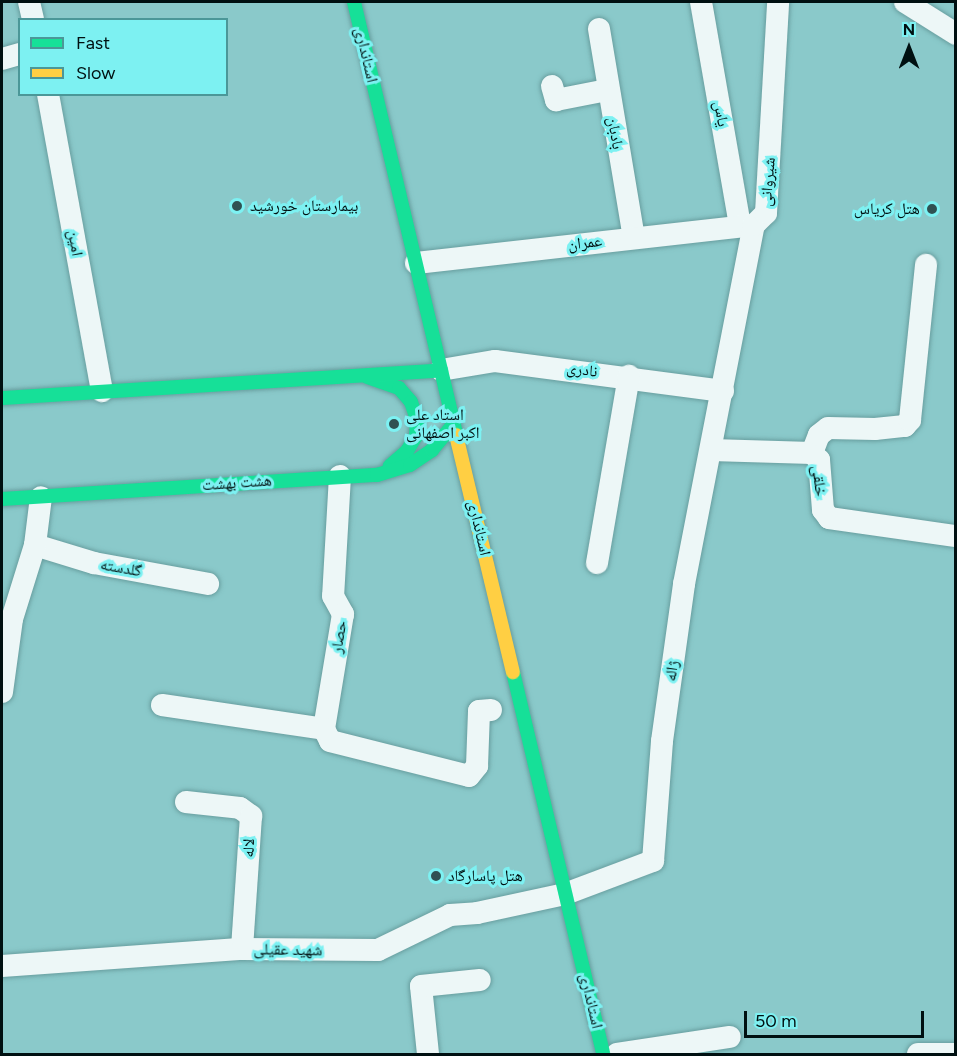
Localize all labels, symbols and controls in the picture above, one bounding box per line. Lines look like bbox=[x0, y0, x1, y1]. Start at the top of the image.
legend bbox=[18, 18, 228, 96]
north arrow bbox=[879, 18, 939, 78]
text: N bbox=[903, 20, 915, 39]
street label: استانداری bbox=[350, 26, 382, 84]
text: Fast bbox=[76, 32, 110, 54]
text: Slow bbox=[76, 62, 115, 84]
street label: یاس bbox=[709, 100, 733, 128]
street label: بادبان bbox=[603, 115, 627, 151]
street label: شیروانی bbox=[756, 157, 780, 207]
place label: بیمارستان خورشید bbox=[250, 196, 358, 216]
marker: بیمارستان خورشید bbox=[228, 197, 246, 215]
place label: هتل کریاس bbox=[854, 199, 920, 219]
marker: هتل کریاس bbox=[925, 202, 939, 216]
street label: امین bbox=[63, 228, 87, 258]
street label: عمران bbox=[567, 231, 603, 255]
street label: نادری bbox=[565, 359, 599, 381]
place label: استاد علی اکبر اصفهانی bbox=[406, 405, 480, 443]
marker: استاد علی اکبر اصفهانی bbox=[387, 417, 401, 431]
street label: خلقی bbox=[808, 464, 830, 498]
street label: هشت بهشت bbox=[201, 471, 273, 495]
street label: استانداری bbox=[463, 499, 495, 557]
street label: گلدسته bbox=[99, 555, 143, 581]
street label: حصار bbox=[327, 619, 351, 655]
street label: ژاله bbox=[661, 659, 683, 683]
street label: لاله bbox=[239, 838, 259, 858]
place label: هتل پاسارگاد bbox=[448, 866, 523, 886]
marker: هتل پاسارگاد bbox=[429, 869, 443, 883]
street label: شهید عقیلی bbox=[253, 940, 323, 960]
street label: استانداری bbox=[575, 972, 607, 1030]
scale bar bbox=[747, 999, 927, 1037]
text: 50 m bbox=[755, 1010, 797, 1032]

